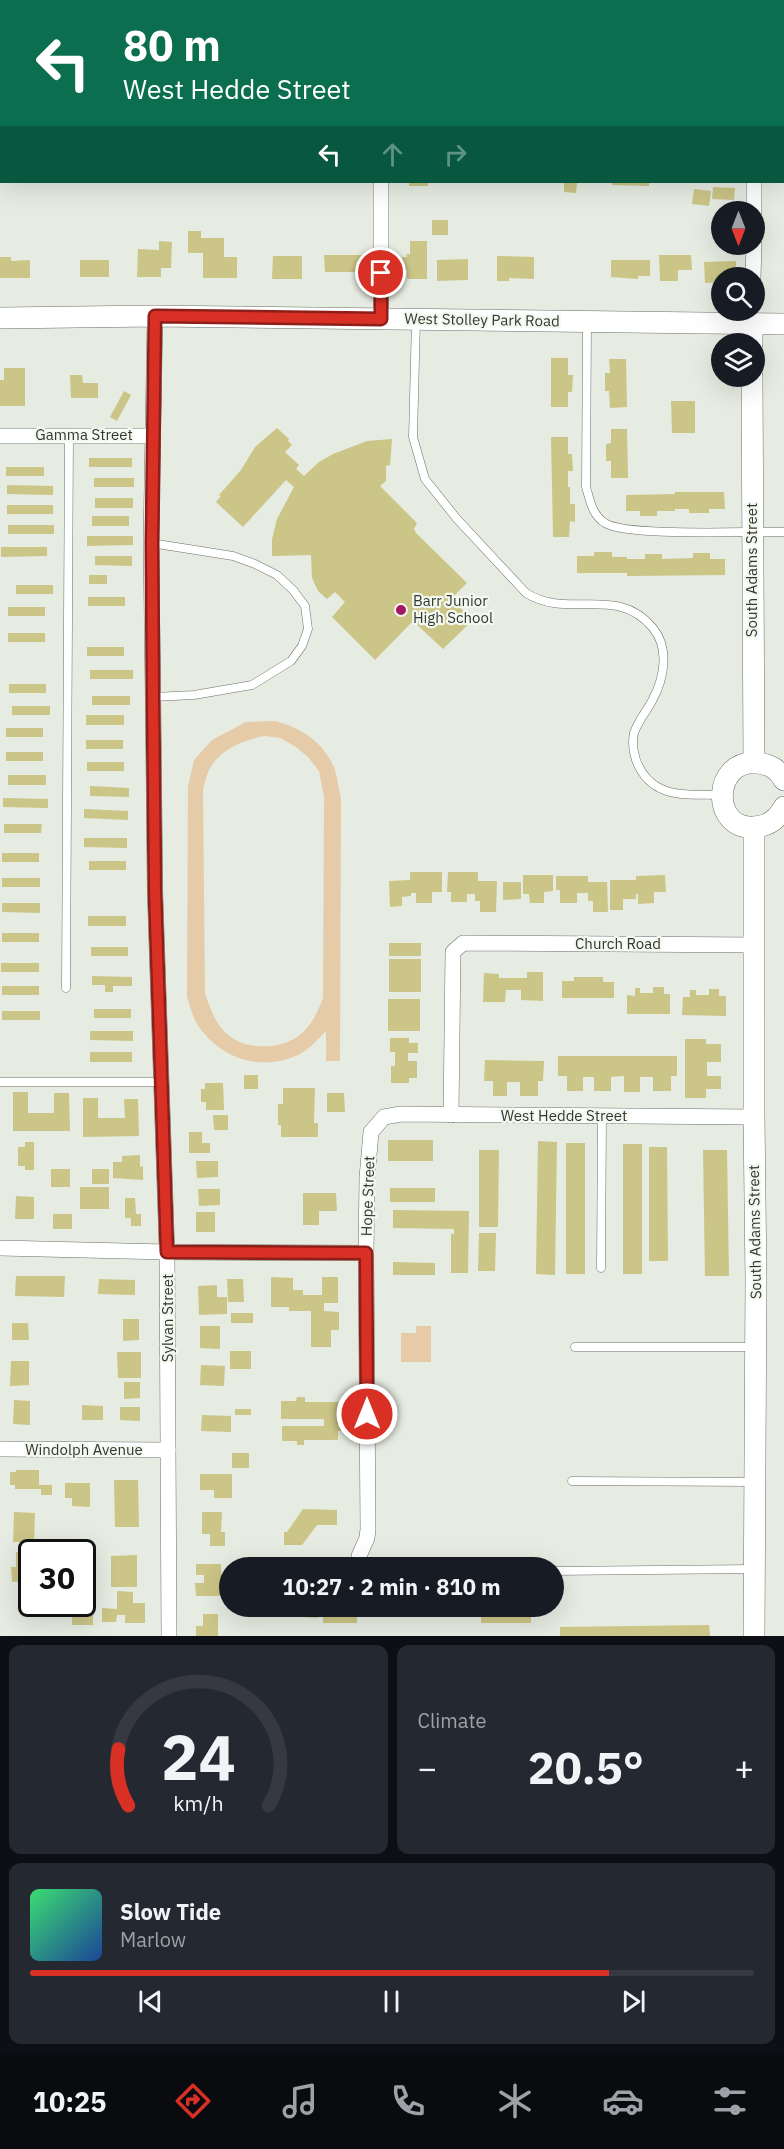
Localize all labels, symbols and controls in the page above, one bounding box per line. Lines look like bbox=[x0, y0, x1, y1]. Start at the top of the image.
text: 80 m bbox=[123, 18, 221, 73]
icon: left bbox=[24, 24, 102, 102]
text: West Hedde Street bbox=[123, 71, 351, 106]
icon: left bbox=[313, 138, 346, 171]
icon: ahead bbox=[376, 138, 409, 171]
icon: right bbox=[439, 138, 472, 171]
north arrow bbox=[711, 201, 765, 255]
map controls bbox=[711, 201, 765, 387]
pin bbox=[355, 247, 406, 298]
icon: arrive bbox=[364, 256, 397, 289]
button: search bbox=[711, 267, 765, 321]
street label: West Stolley Park Road bbox=[404, 309, 560, 330]
button: layers bbox=[711, 333, 765, 387]
street label: Gamma Street bbox=[35, 425, 133, 444]
street label: South Adams Street bbox=[742, 503, 761, 637]
place label: Barr Junior High School bbox=[413, 591, 493, 627]
marker: Barr Junior High School bbox=[394, 603, 408, 617]
street label: Church Road bbox=[575, 934, 661, 953]
street label: West Hedde Street bbox=[501, 1106, 627, 1125]
street label: Hope Street bbox=[357, 1155, 378, 1237]
street label: South Adams Street bbox=[744, 1165, 765, 1299]
street label: Sylvan Street bbox=[158, 1274, 177, 1362]
position arrow bbox=[335, 1382, 399, 1446]
street label: Windolph Avenue bbox=[25, 1440, 143, 1459]
speed limit sign: 30 bbox=[18, 1539, 96, 1617]
text: 10:27 · 2 min · 810 m bbox=[282, 1572, 501, 1601]
text: Climate bbox=[418, 1707, 486, 1734]
text: 24 bbox=[161, 1716, 236, 1797]
text: 20.5° bbox=[528, 1738, 644, 1796]
text: − bbox=[418, 1746, 437, 1789]
text: + bbox=[734, 1746, 754, 1789]
text: km/h bbox=[173, 1790, 223, 1818]
text: Slow Tide bbox=[120, 1897, 221, 1926]
text: Marlow bbox=[120, 1926, 186, 1953]
icon: previous bbox=[134, 1985, 167, 2018]
icon: pause bbox=[375, 1985, 408, 2018]
icon: next bbox=[617, 1985, 650, 2018]
icon: directions bbox=[172, 2080, 214, 2122]
icon: music bbox=[279, 2080, 321, 2122]
icon: phone bbox=[387, 2080, 429, 2122]
icon: climate bbox=[494, 2080, 536, 2122]
icon: car bbox=[602, 2080, 644, 2122]
icon: filters bbox=[709, 2080, 751, 2122]
text: 10:25 bbox=[33, 2084, 106, 2119]

